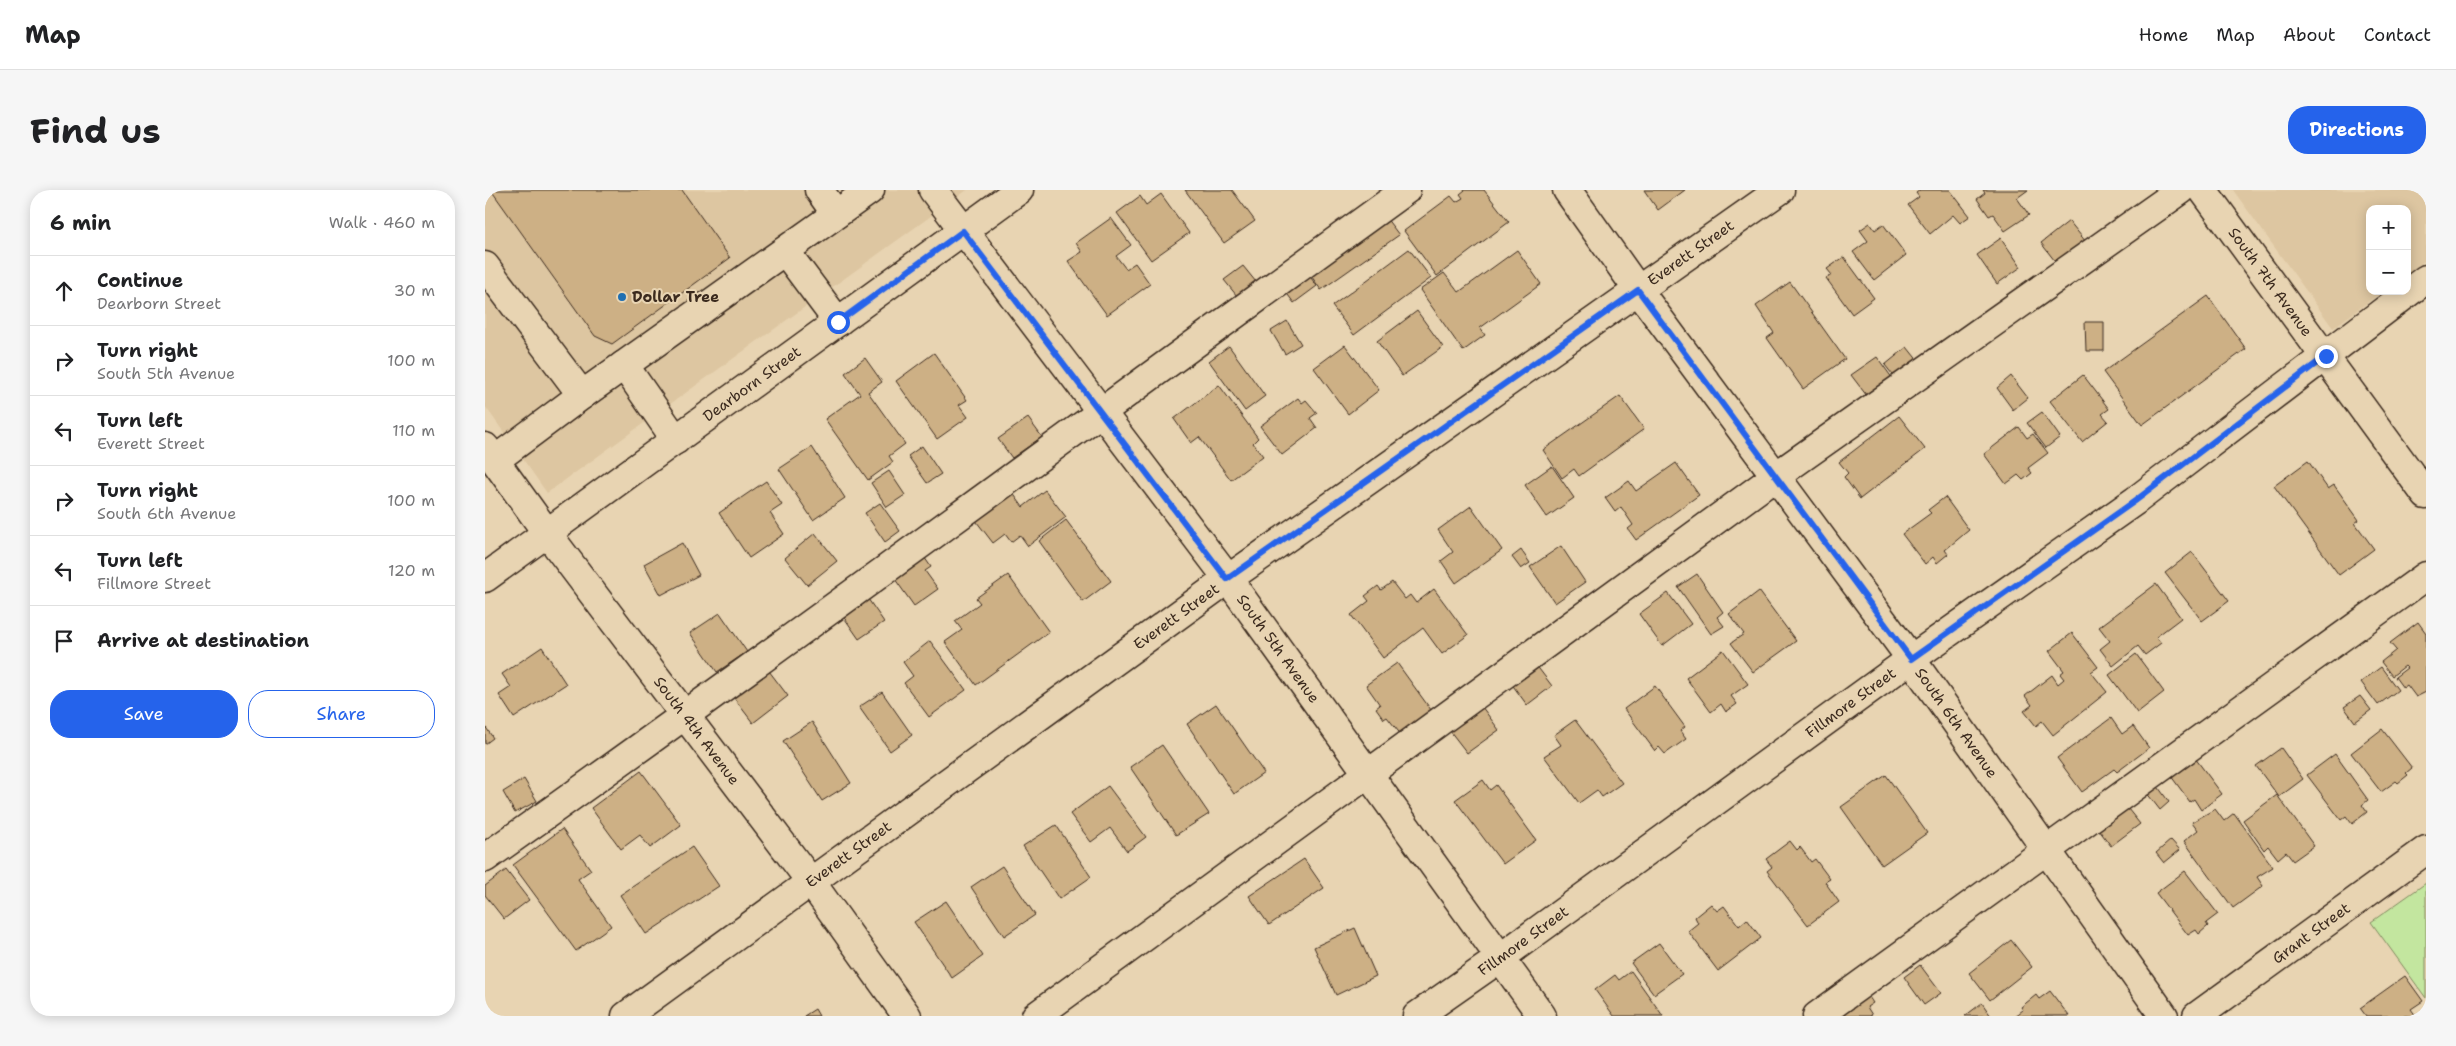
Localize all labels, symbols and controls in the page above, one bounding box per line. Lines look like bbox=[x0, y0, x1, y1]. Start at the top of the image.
text: Map bbox=[25, 19, 81, 51]
text: Home bbox=[2139, 23, 2188, 47]
text: Map bbox=[2216, 23, 2255, 47]
text: About bbox=[2283, 23, 2336, 47]
text: Contact bbox=[2364, 23, 2431, 47]
button: Directions bbox=[2288, 106, 2426, 154]
text: Find us bbox=[30, 107, 161, 154]
map controls bbox=[2366, 205, 2411, 295]
button: + bbox=[2366, 205, 2411, 250]
text: 6 min bbox=[50, 209, 111, 237]
text: Walk · 460 m bbox=[329, 212, 435, 233]
street label: Everett Street bbox=[1644, 216, 1738, 290]
street label: South 7th Avenue bbox=[2224, 223, 2317, 341]
button: − bbox=[2366, 250, 2411, 295]
text: Continue bbox=[97, 268, 183, 293]
icon: ahead bbox=[50, 277, 78, 305]
text: 30 m bbox=[394, 280, 435, 301]
place label: Dollar Tree bbox=[632, 287, 719, 307]
marker: Dollar Tree bbox=[616, 291, 628, 303]
text: Dearborn Street bbox=[97, 293, 221, 314]
route start bbox=[827, 311, 850, 334]
text: Turn right bbox=[97, 338, 198, 363]
street label: Dearborn Street bbox=[699, 342, 805, 426]
route end bbox=[2315, 345, 2338, 368]
icon: right bbox=[50, 347, 78, 375]
text: 100 m bbox=[387, 350, 435, 371]
text: South 5th Avenue bbox=[97, 363, 235, 384]
text: Turn left bbox=[97, 408, 183, 433]
icon: left bbox=[50, 417, 78, 445]
text: 110 m bbox=[392, 420, 435, 441]
text: Everett Street bbox=[97, 433, 205, 454]
text: Turn right bbox=[97, 478, 198, 503]
icon: right bbox=[50, 487, 78, 515]
text: 100 m bbox=[387, 490, 435, 511]
text: South 6th Avenue bbox=[97, 503, 236, 524]
text: Turn left bbox=[97, 548, 183, 573]
icon: left bbox=[50, 557, 78, 585]
text: 120 m bbox=[388, 560, 435, 581]
text: Fillmore Street bbox=[97, 573, 211, 594]
street label: Everett Street bbox=[1129, 579, 1223, 654]
street label: South 5th Avenue bbox=[1232, 590, 1324, 707]
icon: arrive bbox=[50, 627, 78, 655]
text: Arrive at destination bbox=[97, 628, 309, 653]
street label: Fillmore Street bbox=[1802, 663, 1900, 742]
street label: South 6th Avenue bbox=[1910, 664, 2002, 782]
street label: South 4th Avenue bbox=[649, 673, 744, 789]
button: Save bbox=[50, 690, 238, 738]
button: Share bbox=[248, 690, 435, 738]
street label: Everett Street bbox=[802, 817, 895, 892]
street label: Grant Street bbox=[2268, 898, 2354, 968]
street label: Fillmore Street bbox=[1474, 901, 1572, 980]

